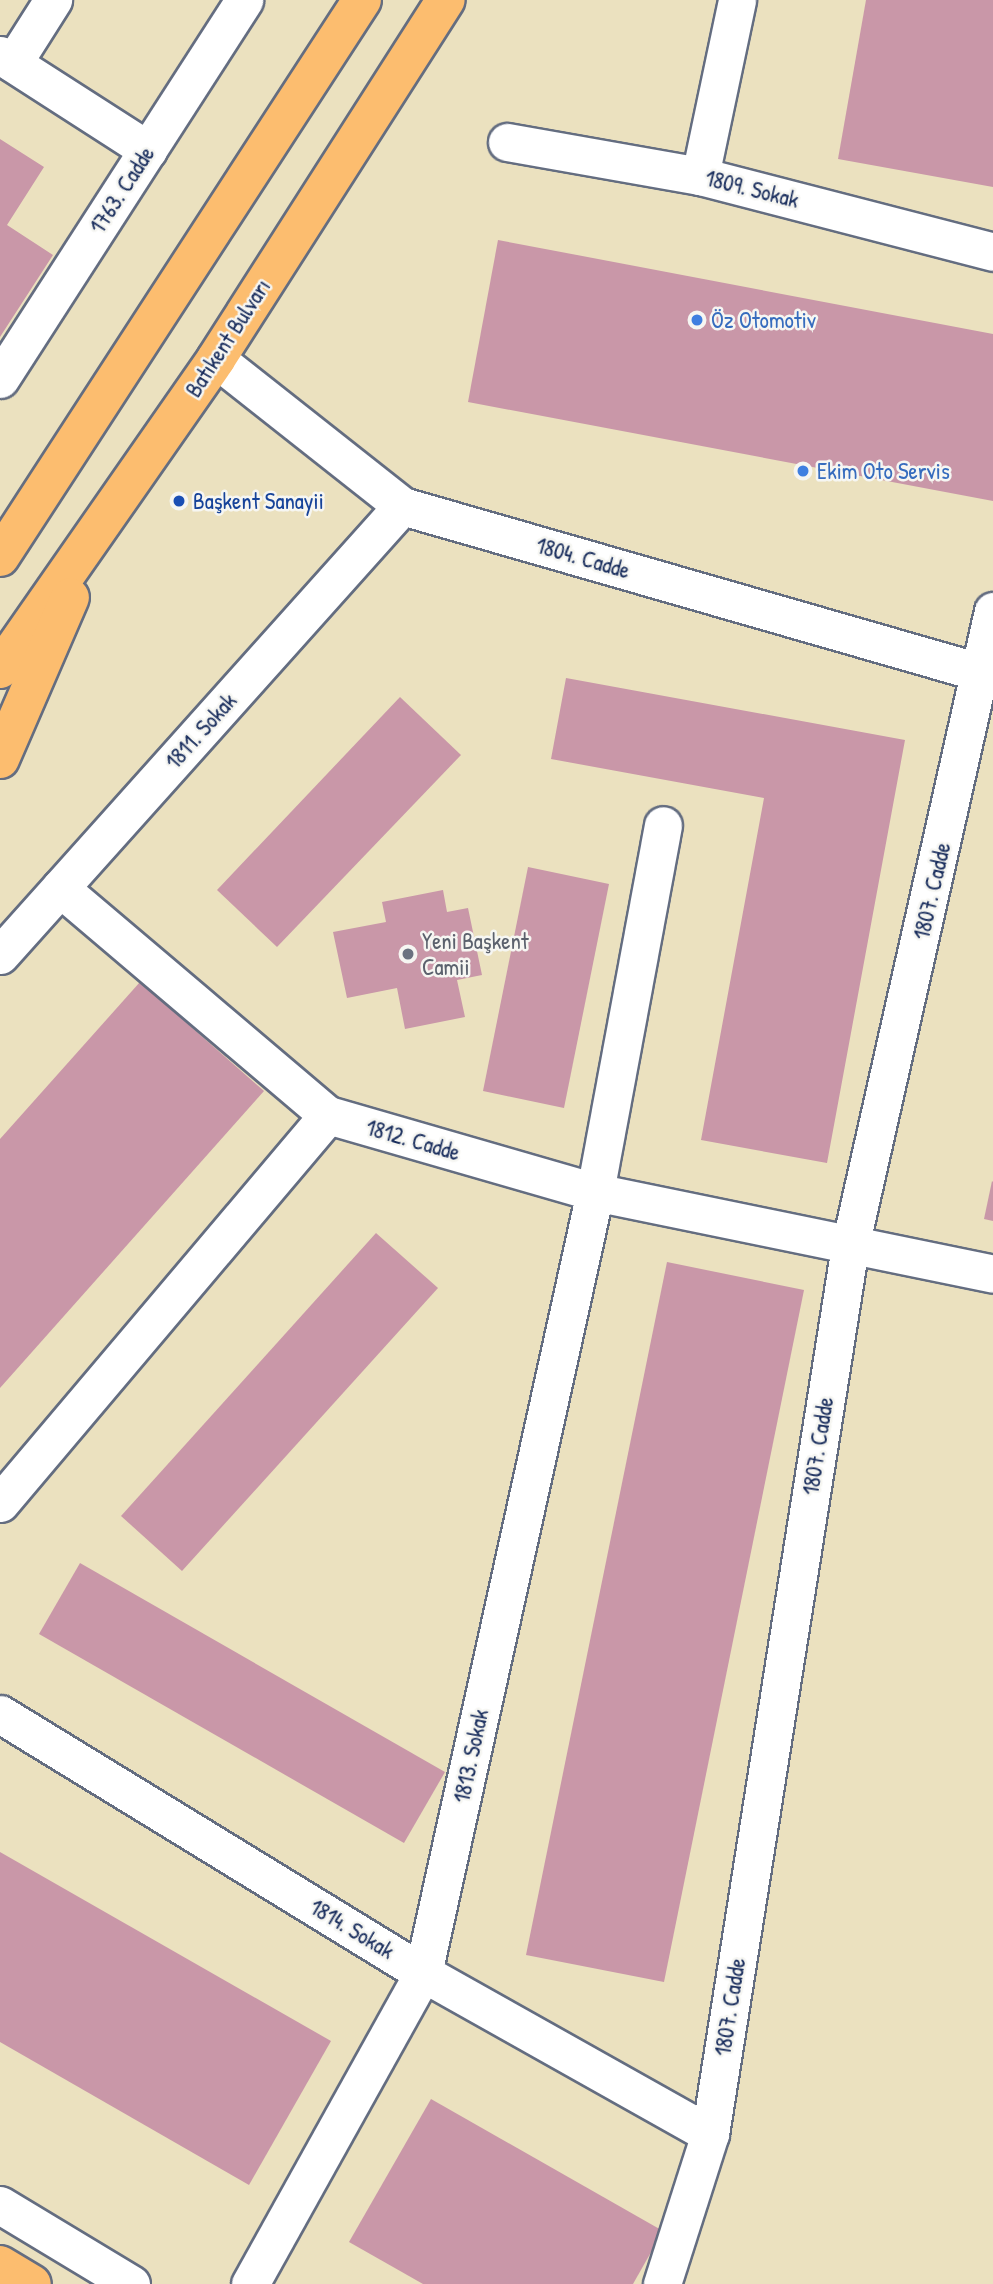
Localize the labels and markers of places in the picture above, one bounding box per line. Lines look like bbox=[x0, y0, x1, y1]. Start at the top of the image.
place label: Öz Otomotiv bbox=[711, 306, 816, 334]
marker: Öz Otomotiv bbox=[689, 312, 705, 328]
place label: Ekim Oto Servis bbox=[817, 457, 950, 485]
marker: Ekim Oto Servis bbox=[795, 463, 811, 479]
place label: Başkent Sanayii bbox=[193, 487, 324, 515]
marker: Başkent Sanayii bbox=[171, 493, 187, 509]
place label: Yeni Başkent Camii bbox=[422, 927, 529, 981]
marker: Yeni Başkent Camii bbox=[400, 946, 416, 962]

